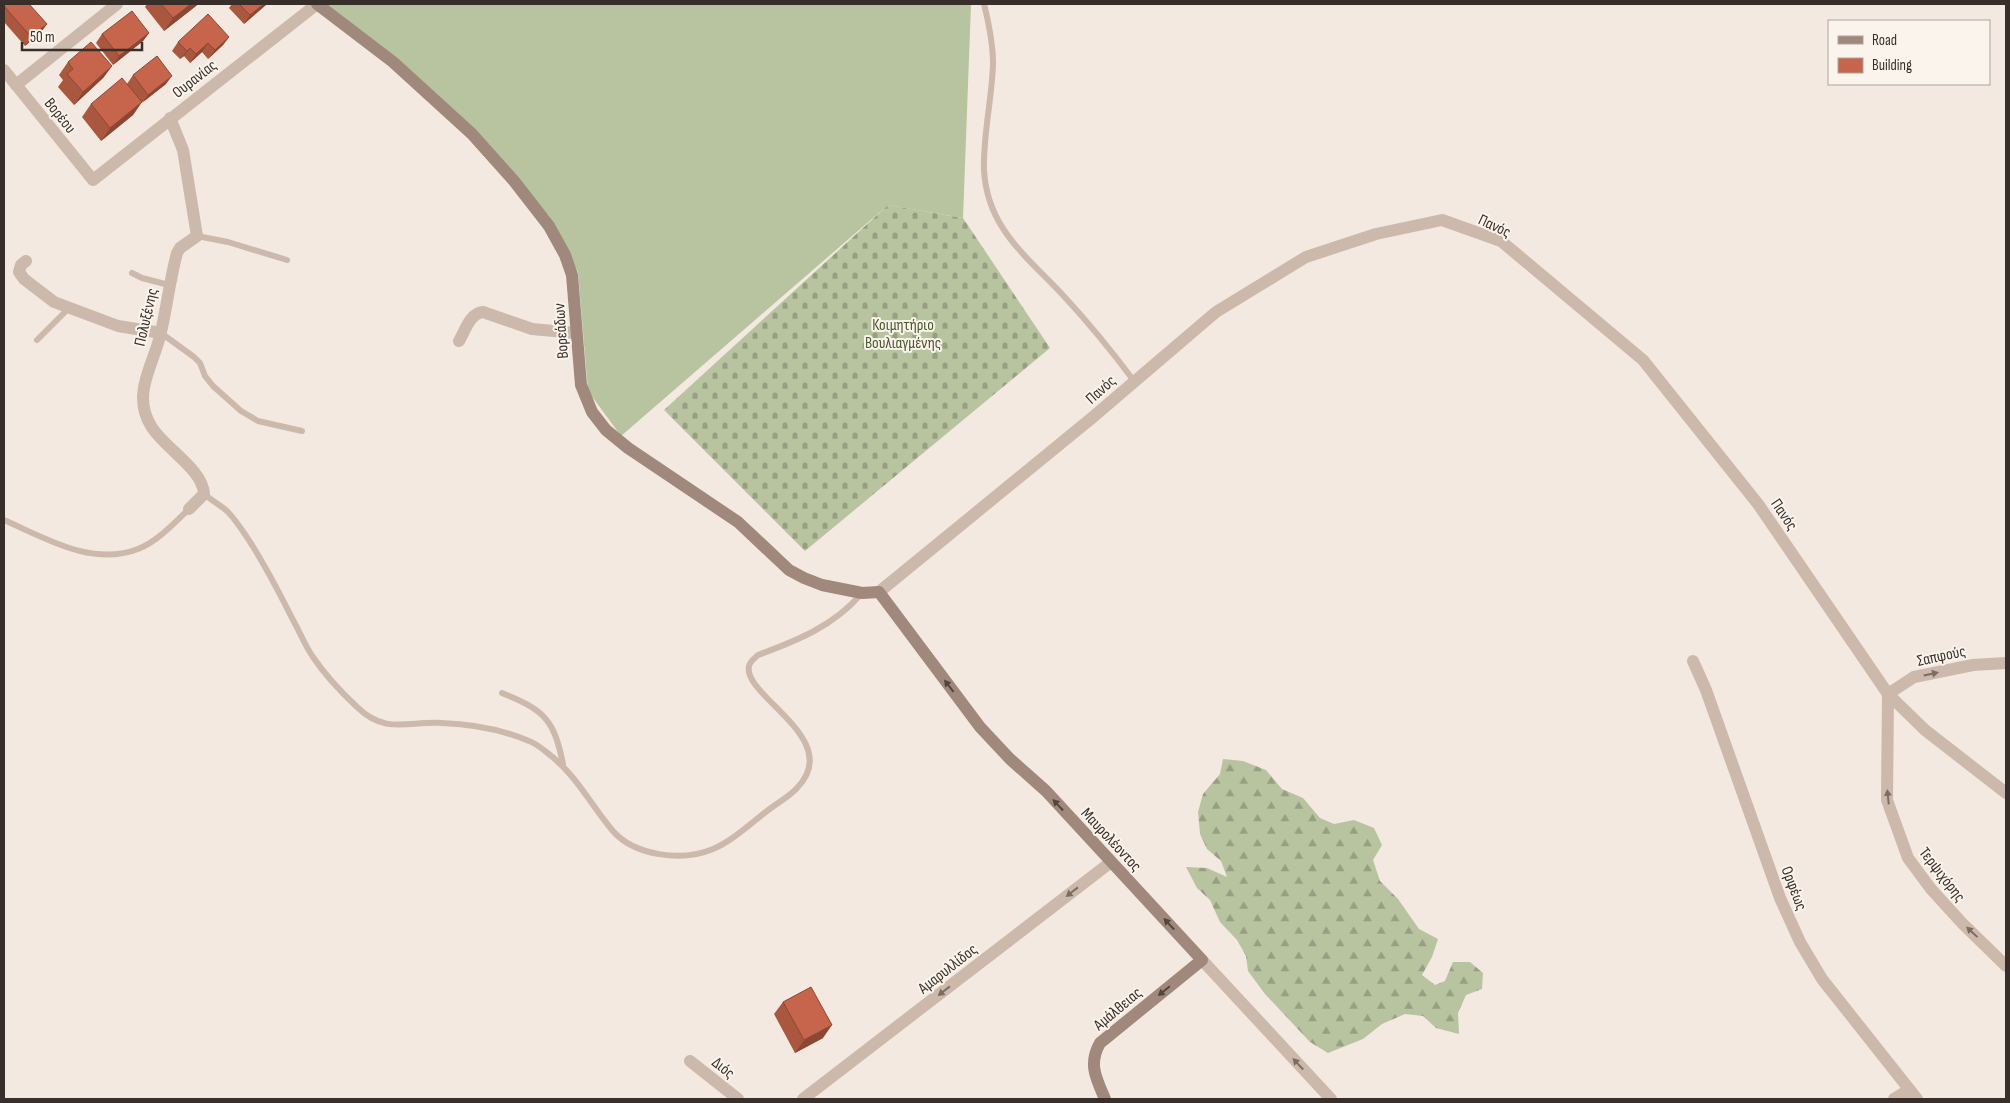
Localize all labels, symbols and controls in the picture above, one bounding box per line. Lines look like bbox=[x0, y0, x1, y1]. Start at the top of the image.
scale bar bbox=[22, 20, 142, 52]
legend bbox=[1828, 20, 1990, 85]
text: 50 m bbox=[30, 28, 55, 47]
text: Road bbox=[1872, 31, 1897, 50]
street label: Ουρανίας bbox=[169, 56, 221, 102]
text: Building bbox=[1872, 56, 1912, 75]
street label: Βορέου bbox=[40, 95, 80, 137]
street label: Πανός bbox=[1475, 211, 1514, 242]
street label: Πολυξένης bbox=[131, 287, 162, 348]
street label: Βορεάδων bbox=[550, 303, 573, 359]
park label: Κοιμητήριο Βουλιαγμένης bbox=[865, 316, 941, 353]
street label: Πανός bbox=[1082, 372, 1120, 409]
street label: Πανός bbox=[1766, 495, 1801, 534]
street label: Σαπφούς bbox=[1915, 642, 1967, 671]
one-way arrow bbox=[1924, 669, 1940, 677]
one-way arrow bbox=[943, 679, 954, 692]
one-way arrow bbox=[1884, 788, 1892, 804]
one-way arrow bbox=[1052, 799, 1064, 811]
street label: Μαυρολέοντος bbox=[1077, 804, 1145, 876]
street label: Τερψιχόρης bbox=[1915, 844, 1969, 906]
street label: Ορφέως bbox=[1777, 864, 1811, 913]
one-way arrow bbox=[1066, 886, 1079, 897]
one-way arrow bbox=[1163, 919, 1175, 931]
one-way arrow bbox=[1966, 926, 1978, 938]
street label: Αμαρυλλίδος bbox=[914, 940, 981, 999]
street label: Αμάλθειας bbox=[1089, 984, 1146, 1035]
one-way arrow bbox=[1158, 985, 1171, 996]
one-way arrow bbox=[937, 986, 951, 996]
street label: Διός bbox=[708, 1053, 738, 1083]
one-way arrow bbox=[1292, 1058, 1304, 1070]

